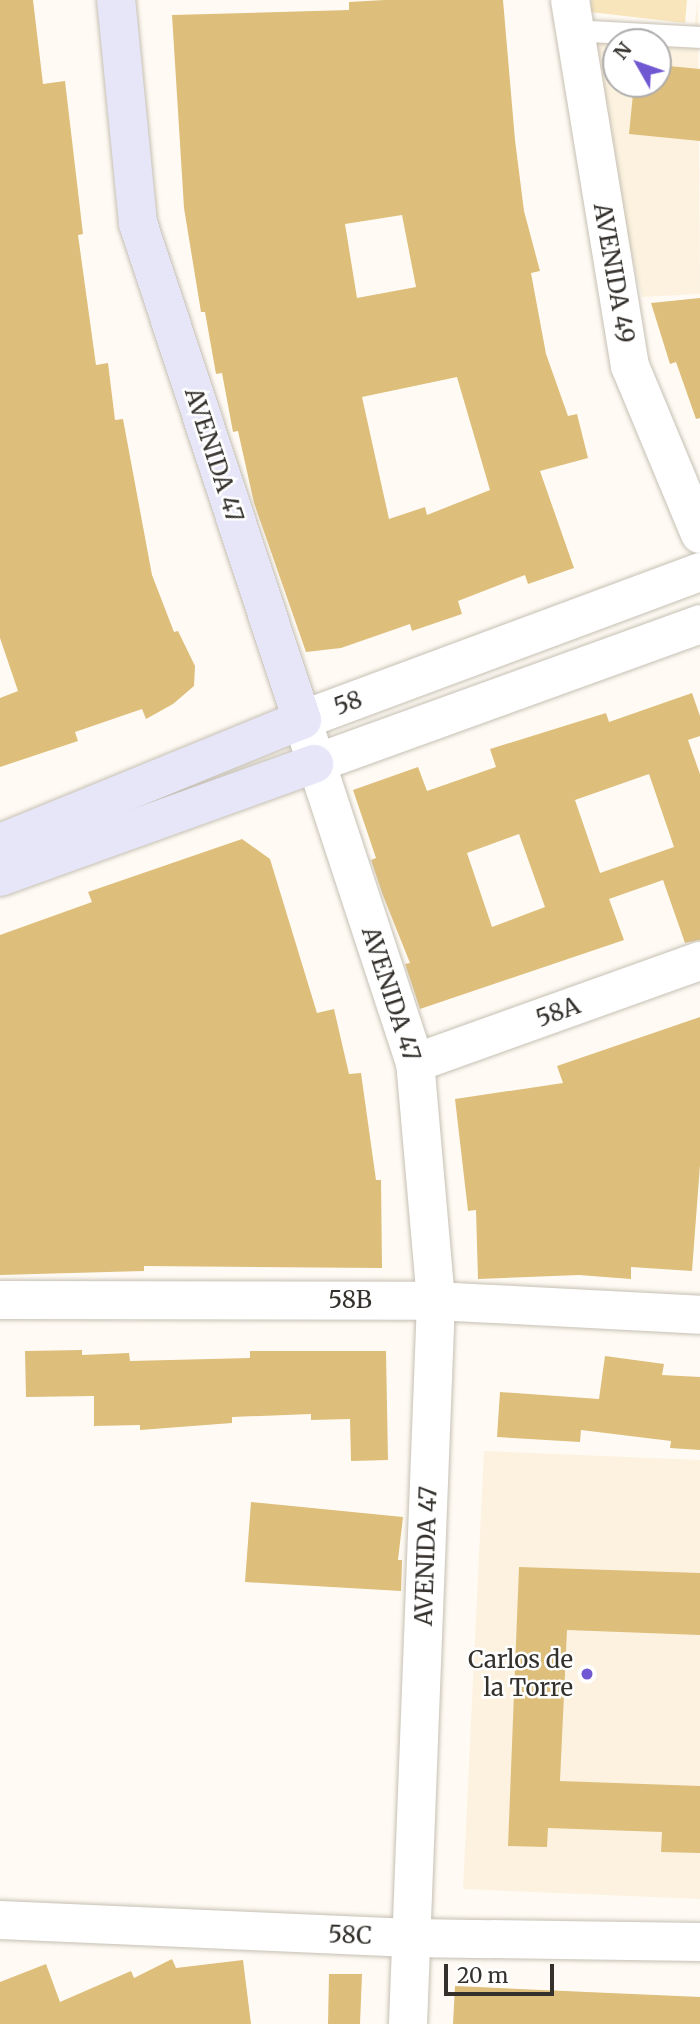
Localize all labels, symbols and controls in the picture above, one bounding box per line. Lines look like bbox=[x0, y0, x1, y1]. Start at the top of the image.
north arrow bbox=[602, 28, 672, 98]
text: N bbox=[608, 37, 636, 64]
street label: AVENIDA 49 bbox=[588, 201, 640, 345]
street label: AVENIDA 47 bbox=[179, 384, 249, 526]
street label: 58 bbox=[330, 685, 366, 721]
street label: AVENIDA 47 bbox=[356, 923, 426, 1065]
street label: 58A bbox=[532, 991, 584, 1033]
street label: 58B bbox=[328, 1286, 372, 1314]
street label: AVENIDA 47 bbox=[409, 1486, 443, 1626]
place label: Carlos de la Torre bbox=[468, 1646, 573, 1702]
marker: Carlos de la Torre bbox=[579, 1666, 595, 1682]
street label: 58C bbox=[328, 1920, 372, 1950]
scale bar bbox=[448, 1951, 558, 1995]
text: 20 m bbox=[457, 1962, 508, 1989]

